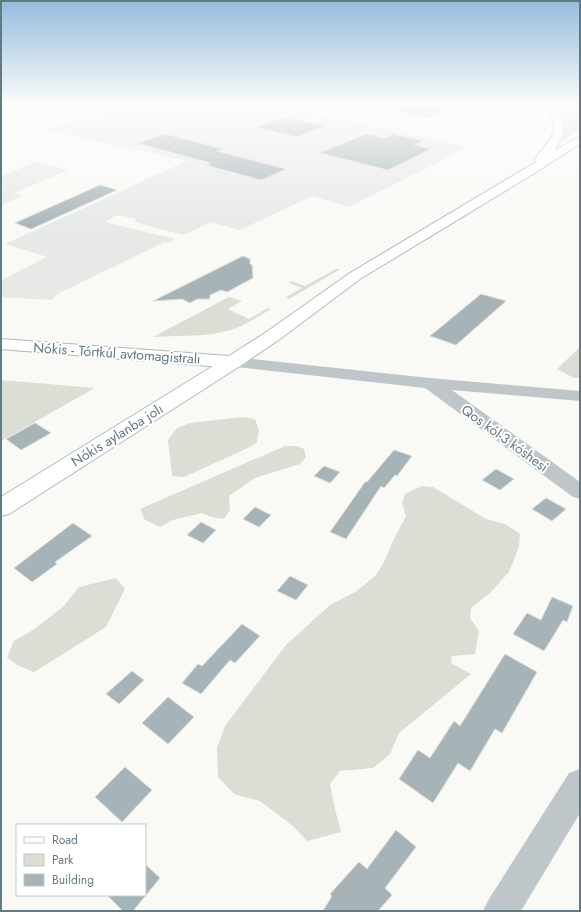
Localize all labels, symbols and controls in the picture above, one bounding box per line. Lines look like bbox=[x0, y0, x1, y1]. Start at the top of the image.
street label: Nókis - Tórtkúl avtomagistralı bbox=[33, 337, 201, 369]
street label: Nókis aylanba jolı bbox=[67, 399, 167, 471]
street label: Qos kól-3 kóshesi bbox=[457, 400, 553, 476]
legend bbox=[16, 824, 146, 896]
text: Road bbox=[52, 831, 78, 849]
text: Park bbox=[52, 851, 74, 869]
text: Building bbox=[52, 871, 94, 889]

